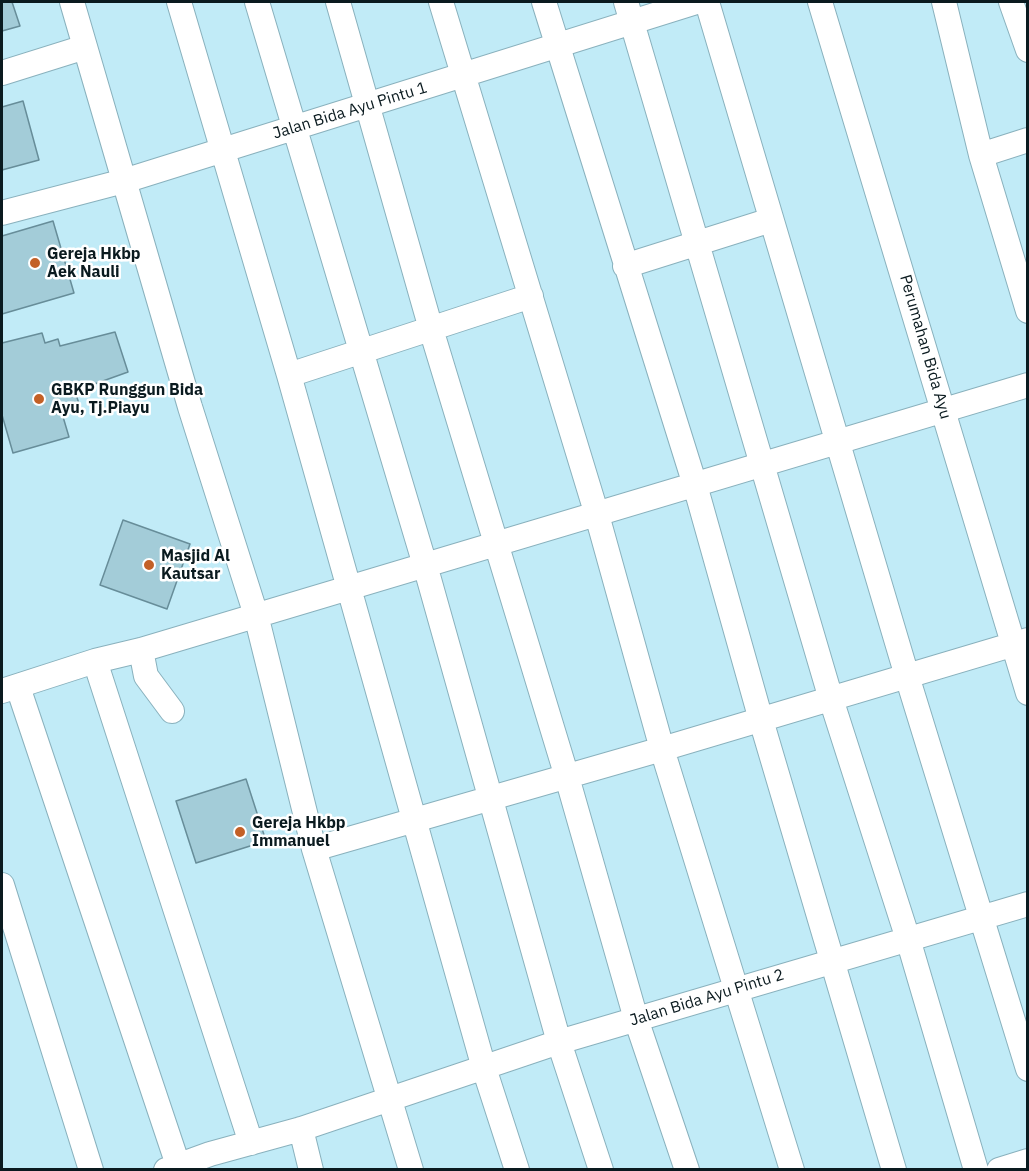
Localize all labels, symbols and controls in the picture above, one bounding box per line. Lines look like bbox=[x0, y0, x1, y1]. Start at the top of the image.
street label: Jalan Bida Ayu Pintu 1 bbox=[271, 78, 429, 144]
place label: Gereja Hkbp Aek Nauli bbox=[47, 244, 141, 282]
marker: Gereja Hkbp Aek Nauli bbox=[28, 256, 42, 270]
street label: Perumahan Bida Ayu bbox=[895, 273, 955, 421]
place label: GBKP Runggun Bida Ayu, Tj.Piayu bbox=[51, 380, 203, 418]
marker: GBKP Runggun Bida Ayu, Tj.Piayu bbox=[32, 392, 46, 406]
place label: Masjid Al Kautsar bbox=[161, 546, 230, 584]
marker: Masjid Al Kautsar bbox=[142, 558, 156, 572]
place label: Gereja Hkbp Immanuel bbox=[252, 813, 346, 851]
marker: Gereja Hkbp Immanuel bbox=[233, 825, 247, 839]
street label: Jalan Bida Ayu Pintu 2 bbox=[628, 965, 786, 1031]

